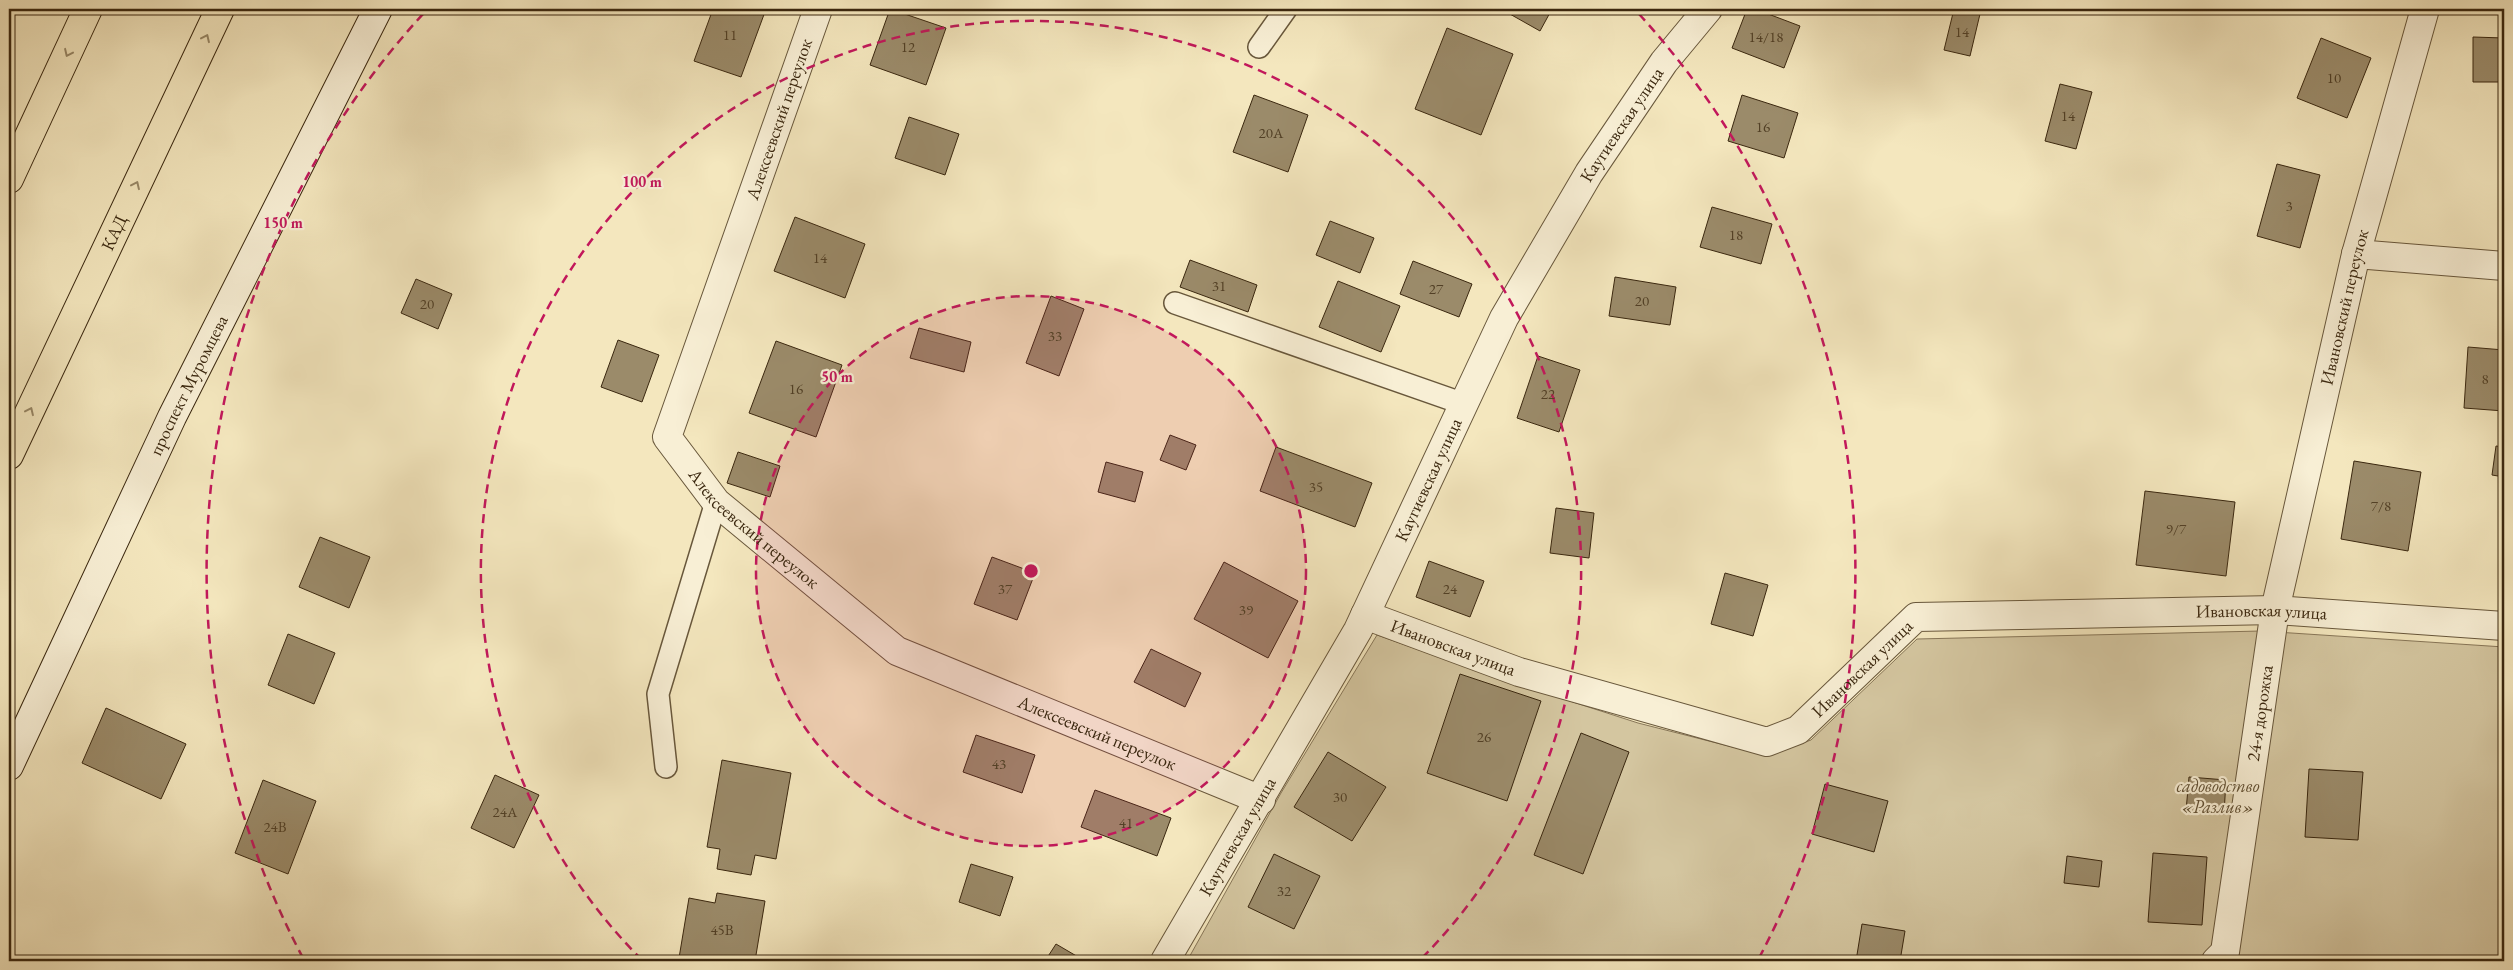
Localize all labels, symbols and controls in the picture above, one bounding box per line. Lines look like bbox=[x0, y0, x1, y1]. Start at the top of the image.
house number: 14 bbox=[1955, 22, 1970, 41]
house number: 11 bbox=[723, 25, 737, 44]
house number: 14/18 bbox=[1749, 27, 1783, 46]
one-way arrow bbox=[200, 34, 210, 43]
street label: Алексеевский переулок bbox=[740, 35, 817, 203]
house number: 12 bbox=[901, 37, 916, 56]
one-way arrow bbox=[63, 48, 74, 57]
street label: Каугиевская улица bbox=[1574, 62, 1669, 186]
house number: 10 bbox=[2327, 68, 2341, 87]
house number: 14 bbox=[2061, 106, 2076, 125]
house number: 16 bbox=[1756, 117, 1770, 136]
house number: 20А bbox=[1259, 123, 1284, 142]
text: 100 m bbox=[622, 172, 662, 191]
one-way arrow bbox=[130, 181, 141, 190]
house number: 3 bbox=[2285, 196, 2293, 215]
street label: КАД bbox=[95, 211, 132, 254]
text: 150 m bbox=[263, 213, 303, 232]
house number: 18 bbox=[1729, 225, 1743, 244]
street label: Ивановский переулок bbox=[2315, 226, 2374, 387]
house number: 14 bbox=[813, 248, 828, 267]
house number: 31 bbox=[1212, 276, 1226, 295]
house number: 27 bbox=[1429, 279, 1444, 298]
house number: 20 bbox=[1635, 291, 1649, 310]
house number: 20 bbox=[420, 294, 434, 313]
street label: проспект Муромцева bbox=[144, 310, 233, 459]
house number: 33 bbox=[1048, 326, 1062, 345]
text: 50 m bbox=[821, 367, 853, 386]
house number: 8 bbox=[2481, 369, 2489, 388]
house number: 16 bbox=[789, 379, 803, 398]
house number: 22 bbox=[1541, 384, 1556, 403]
one-way arrow bbox=[23, 407, 34, 416]
street label: Каугиевская улица bbox=[1389, 413, 1467, 545]
street label: Алексеевский переулок bbox=[683, 463, 825, 594]
house number: 35 bbox=[1309, 477, 1323, 496]
house number: 7/8 bbox=[2371, 496, 2391, 515]
house number: 9/7 bbox=[2166, 519, 2187, 538]
centre of rings bbox=[1022, 562, 1040, 580]
house number: 37 bbox=[998, 579, 1013, 598]
house number: 24 bbox=[1443, 579, 1458, 598]
street label: Ивановская улица bbox=[2195, 598, 2329, 625]
house number: 39 bbox=[1239, 600, 1253, 619]
street label: Ивановская улица bbox=[1388, 614, 1520, 681]
street label: Ивановская улица bbox=[1806, 614, 1918, 722]
street label: 24-я дорожка bbox=[2241, 663, 2278, 763]
street label: Алексеевский переулок bbox=[1014, 689, 1180, 775]
house number: 26 bbox=[1477, 727, 1491, 746]
house number: 43 bbox=[992, 754, 1006, 773]
street label: Каугиевская улица bbox=[1193, 772, 1281, 900]
park label: садоводство «Разлив» bbox=[2176, 774, 2260, 818]
house number: 30 bbox=[1333, 787, 1347, 806]
house number: 24А bbox=[493, 802, 518, 821]
house number: 41 bbox=[1119, 813, 1133, 832]
house number: 24В bbox=[263, 817, 287, 836]
house number: 32 bbox=[1277, 881, 1292, 900]
house number: 45В bbox=[710, 920, 734, 939]

